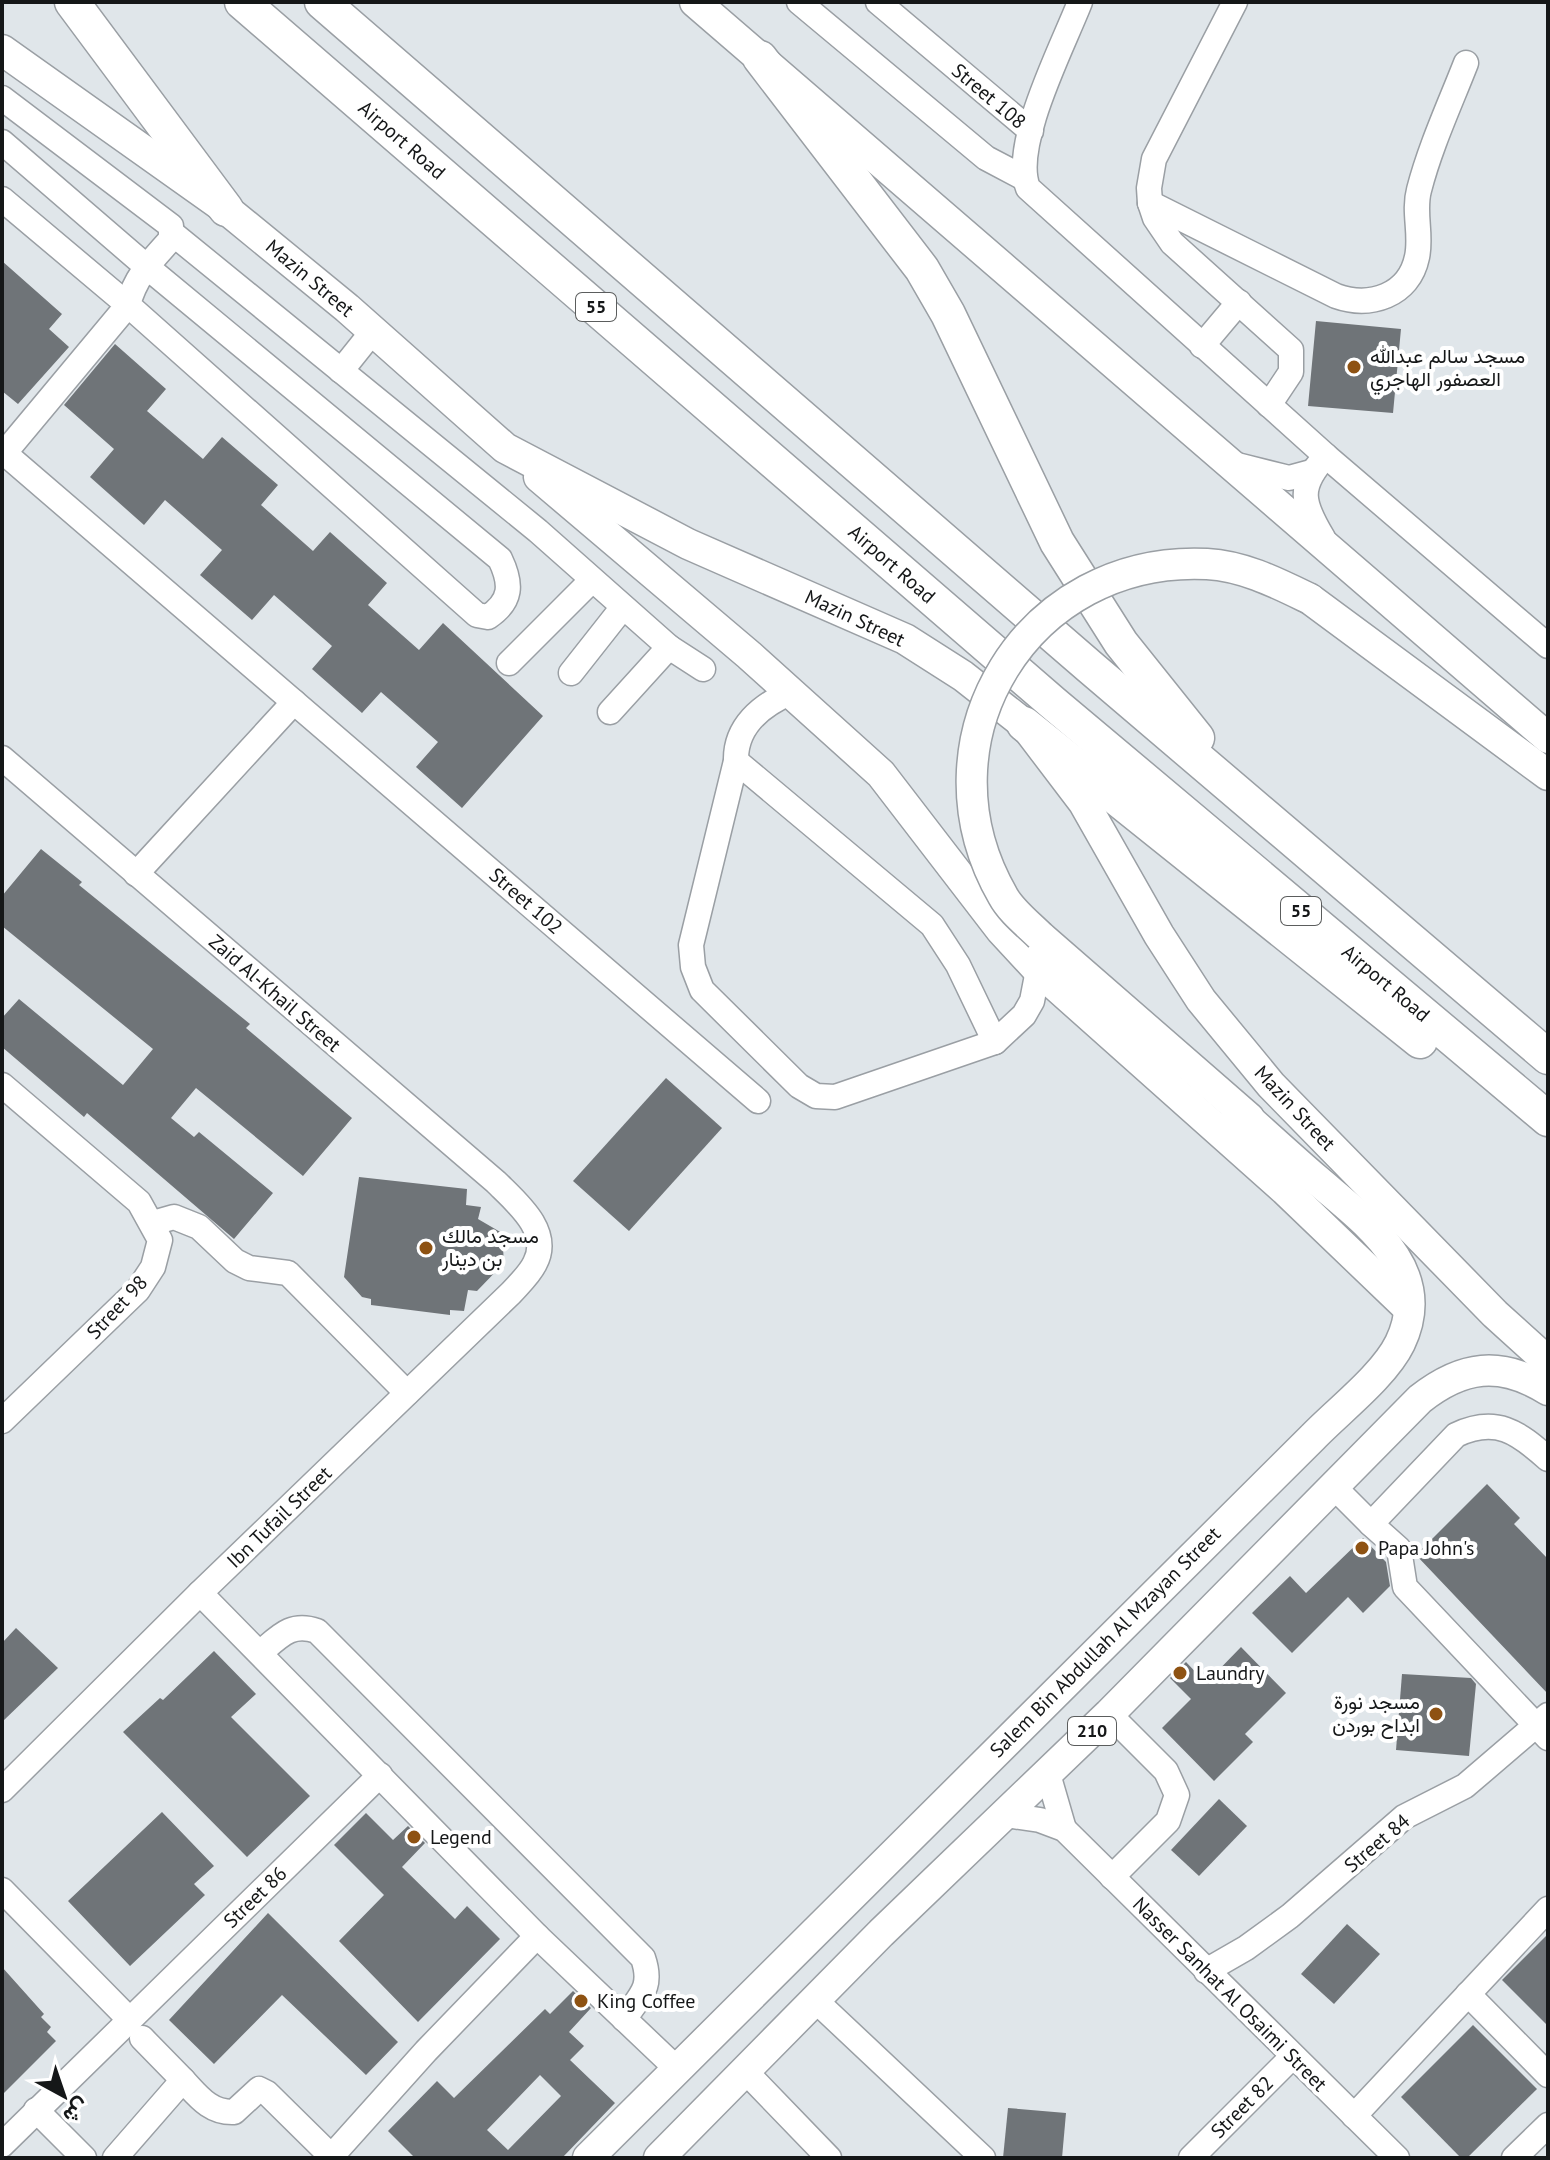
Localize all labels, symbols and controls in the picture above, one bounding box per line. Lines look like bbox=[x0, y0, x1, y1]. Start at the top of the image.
street label: Street 108 bbox=[947, 57, 1031, 135]
street label: Airport Road bbox=[353, 95, 451, 185]
street label: Mazin Street bbox=[261, 234, 360, 323]
road number: 55 bbox=[576, 293, 616, 321]
place label: مسجد سالم عبدالله العصفور الهاجري bbox=[1370, 343, 1525, 396]
marker: مسجد سالم عبدالله العصفور الهاجري bbox=[1345, 358, 1363, 376]
street label: Airport Road bbox=[843, 519, 941, 609]
street label: Mazin Street bbox=[801, 584, 909, 653]
street label: Street 102 bbox=[484, 862, 568, 940]
road number: 55 bbox=[1281, 897, 1321, 925]
street label: Zaid Al-Khail Street bbox=[204, 929, 347, 1058]
street label: Airport Road bbox=[1337, 939, 1435, 1027]
street label: Mazin Street bbox=[1249, 1060, 1341, 1156]
place label: مسجد مالك بن دينار bbox=[441, 1223, 539, 1272]
marker: مسجد مالك بن دينار bbox=[417, 1239, 435, 1257]
street label: Street 98 bbox=[81, 1270, 153, 1344]
street label: Ibn Tufail Street bbox=[221, 1460, 337, 1574]
street label: Salem Bin Abdullah Al Mzayan Street bbox=[984, 1521, 1226, 1763]
place label: Papa John's bbox=[1378, 1535, 1474, 1561]
marker: Papa John's bbox=[1353, 1539, 1371, 1557]
place label: Laundry bbox=[1196, 1660, 1265, 1686]
marker: Laundry bbox=[1171, 1664, 1189, 1682]
place label: مسجد نورة ابداح بوردن bbox=[1332, 1689, 1420, 1739]
marker: مسجد نورة ابداح بوردن bbox=[1427, 1705, 1445, 1723]
road number: 210 bbox=[1068, 1717, 1116, 1745]
street label: Street 84 bbox=[1339, 1808, 1415, 1878]
place label: Legend bbox=[430, 1824, 492, 1850]
marker: Legend bbox=[405, 1828, 423, 1846]
street label: Street 86 bbox=[218, 1860, 292, 1934]
street label: Nasser Sanhat Al Osaimi Street bbox=[1127, 1891, 1333, 2097]
place label: King Coffee bbox=[597, 1988, 695, 2014]
marker: King Coffee bbox=[572, 1992, 590, 2010]
north arrow bbox=[24, 2056, 104, 2136]
street label: Street 82 bbox=[1205, 2070, 1279, 2144]
text: ش bbox=[58, 2092, 96, 2131]

